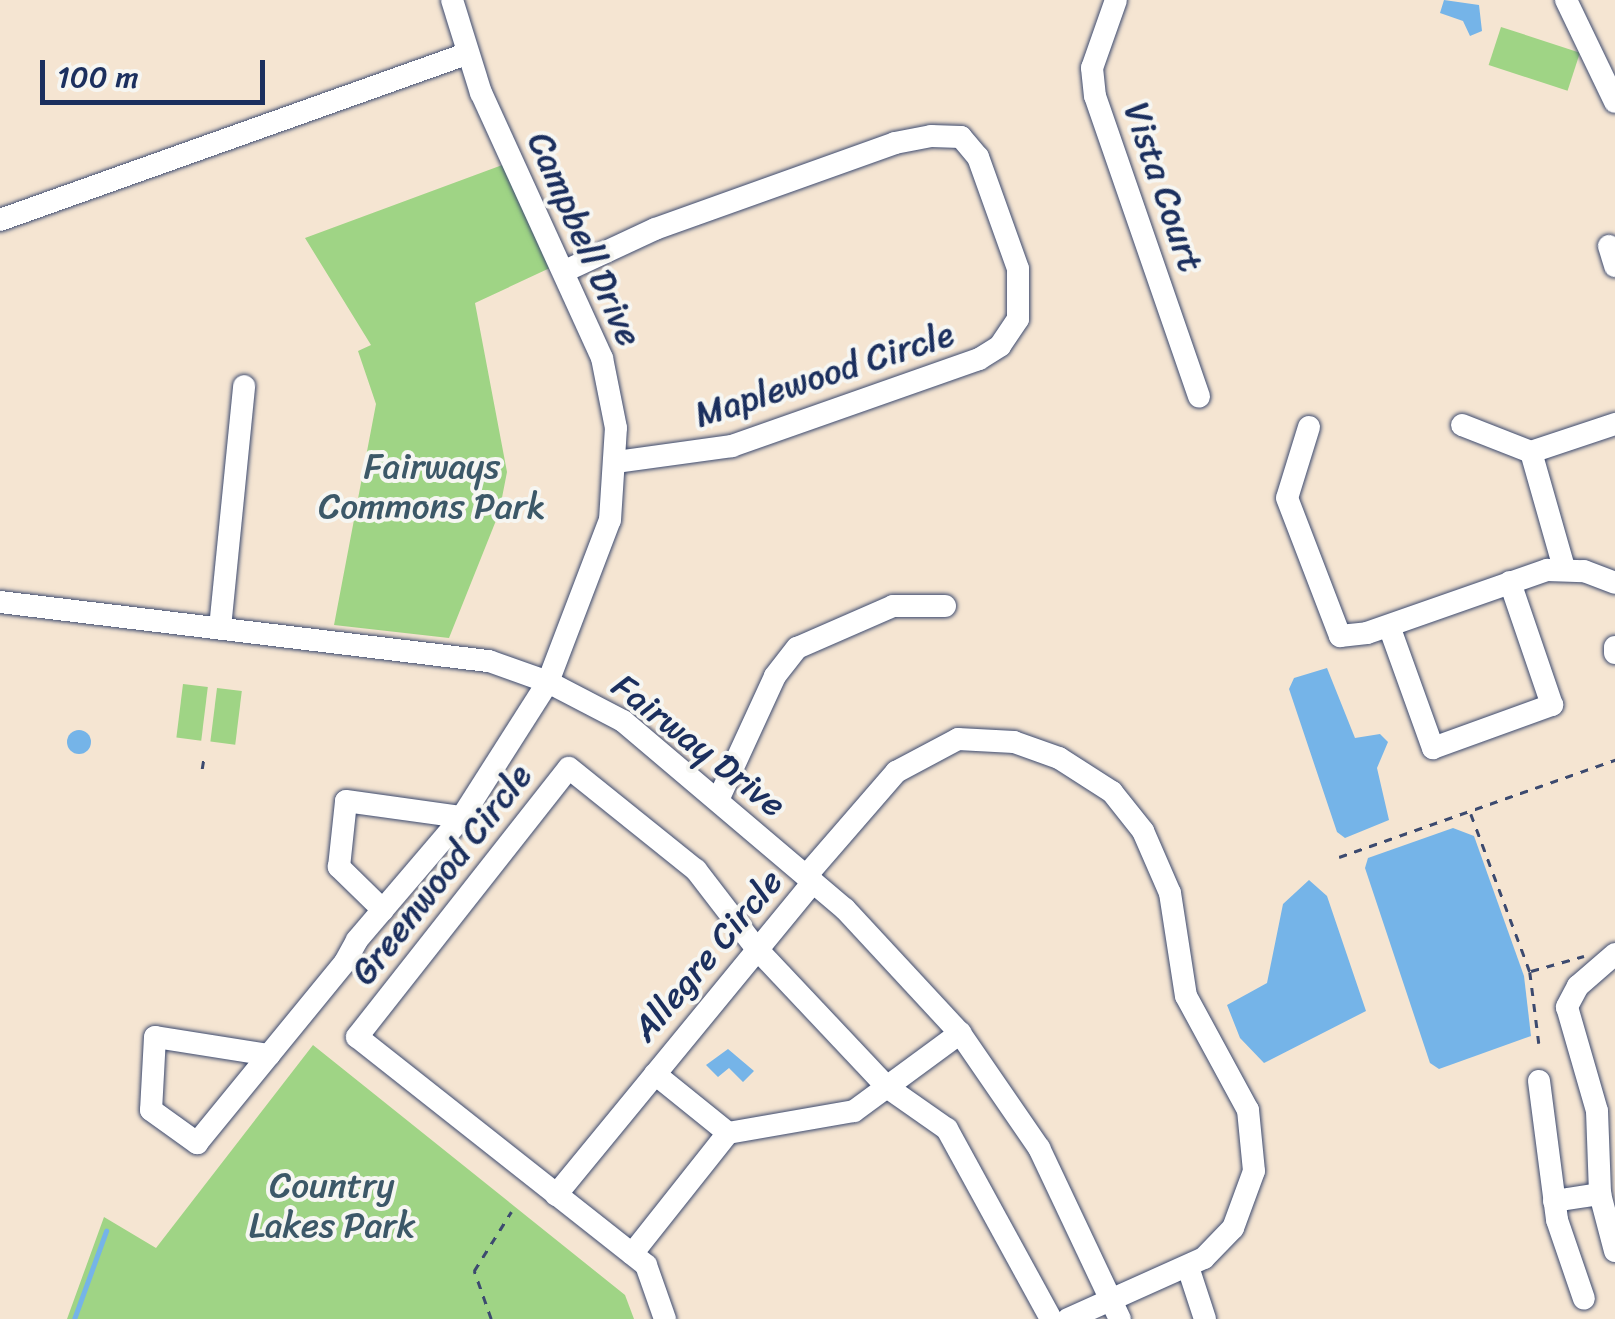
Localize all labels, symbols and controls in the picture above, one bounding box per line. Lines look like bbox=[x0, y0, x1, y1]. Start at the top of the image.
scale bar bbox=[45, 40, 270, 102]
text: 100 m bbox=[57, 50, 139, 104]
street label: Vista Court bbox=[1115, 97, 1213, 277]
street label: Campbell Drive bbox=[519, 126, 651, 352]
street label: Maplewood Circle bbox=[689, 312, 959, 436]
park label: Fairways Commons Park bbox=[318, 445, 546, 527]
street label: Fairway Drive bbox=[604, 664, 794, 826]
street label: Greenwood Circle bbox=[342, 755, 540, 993]
street label: Allegre Circle bbox=[623, 861, 791, 1049]
park label: Country Lakes Park bbox=[248, 1164, 416, 1246]

